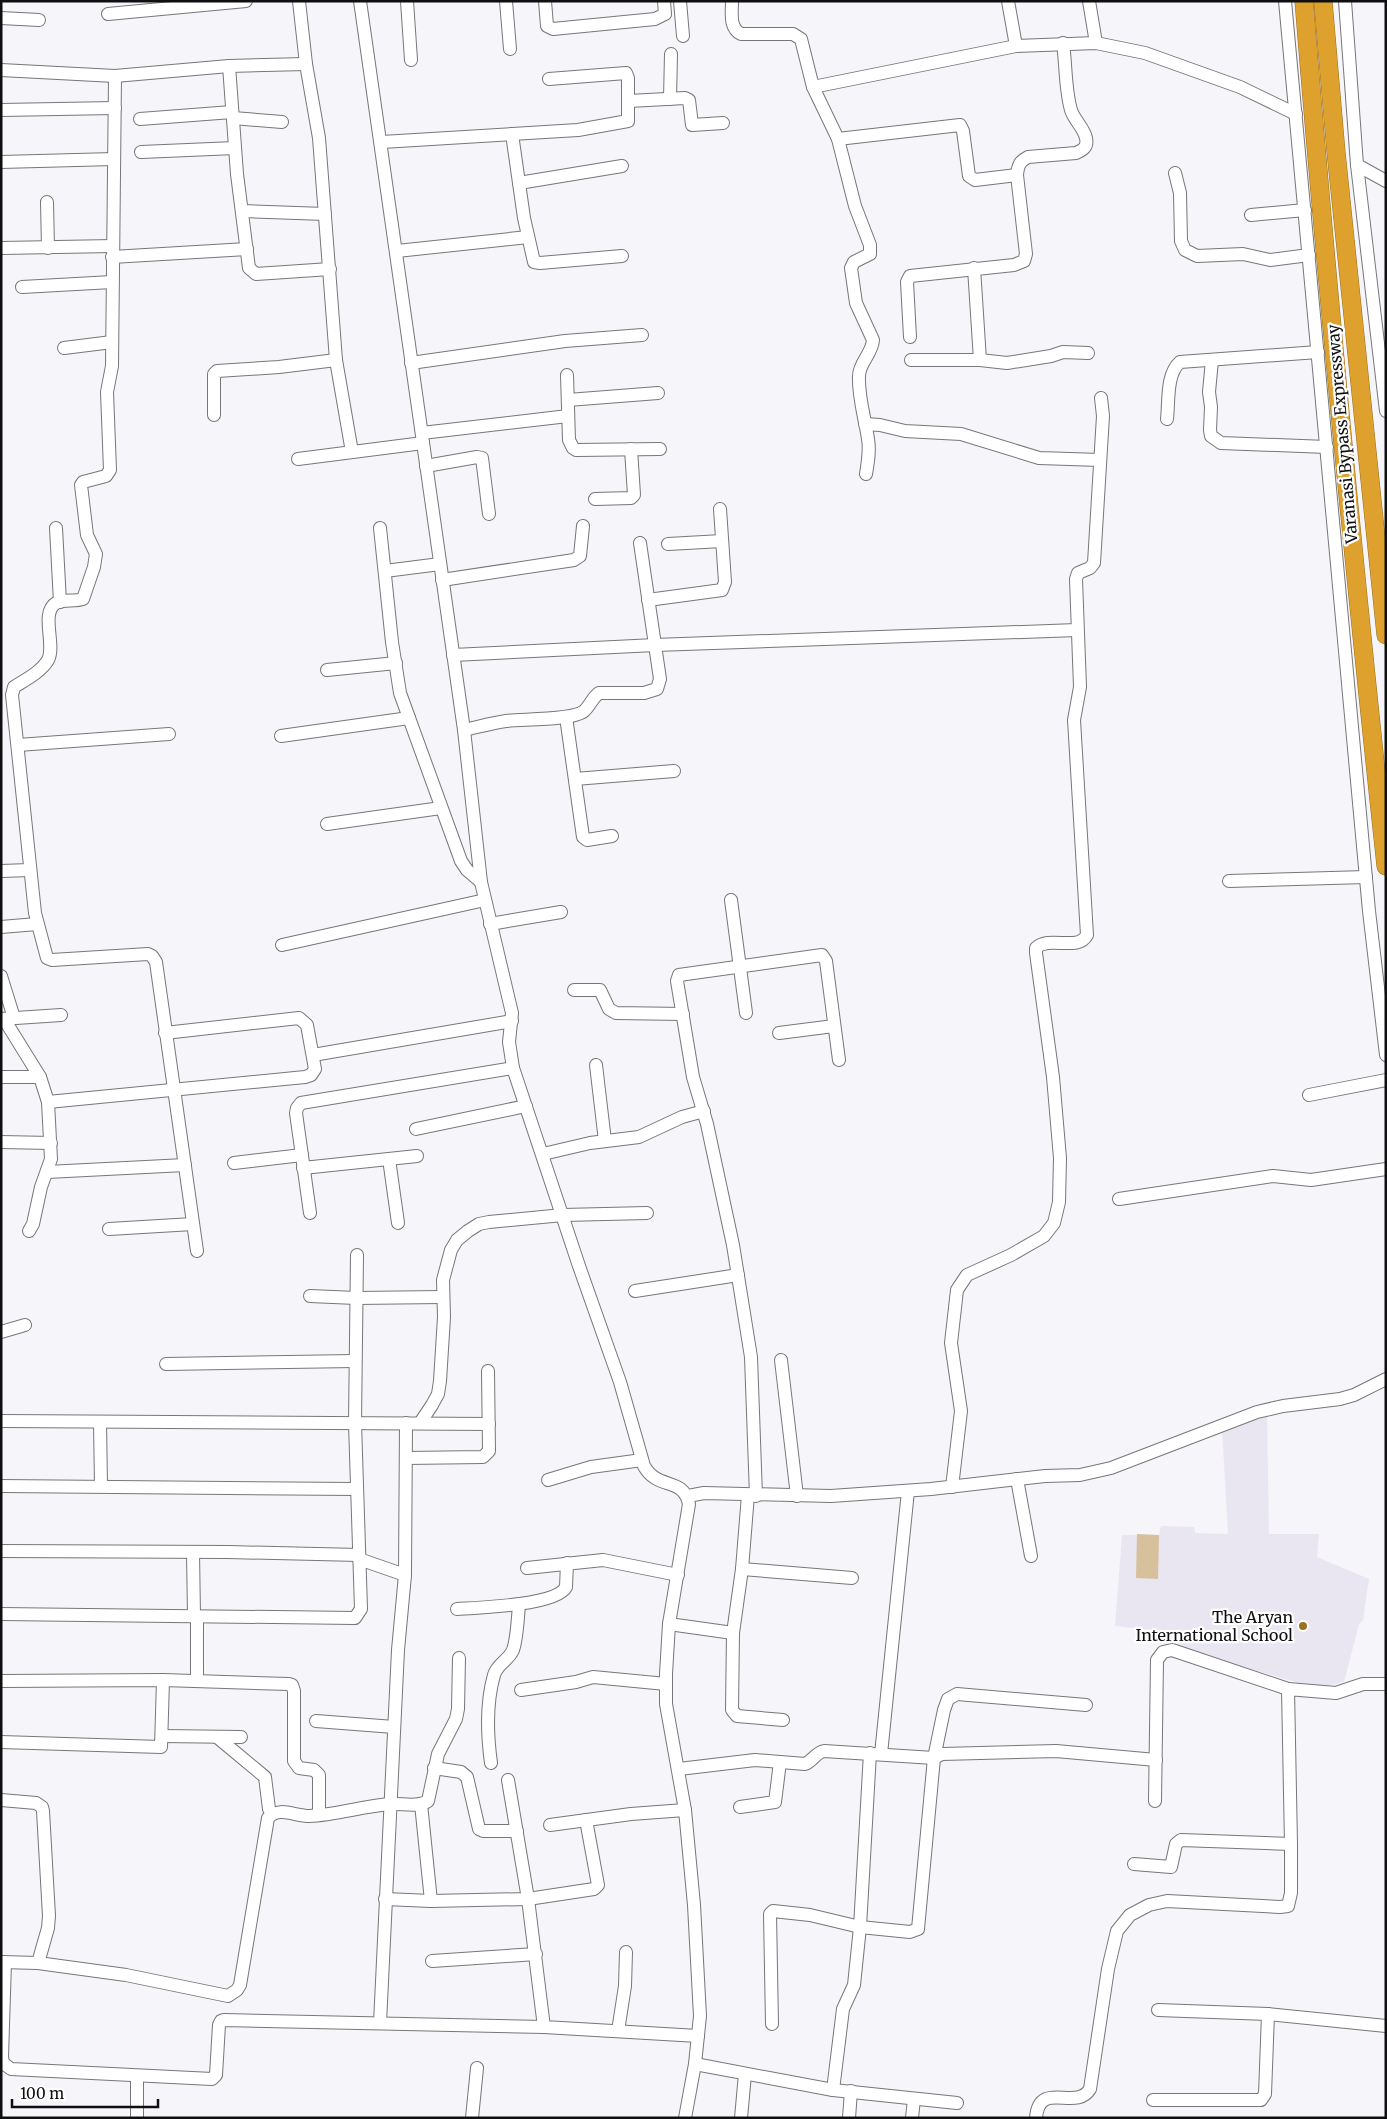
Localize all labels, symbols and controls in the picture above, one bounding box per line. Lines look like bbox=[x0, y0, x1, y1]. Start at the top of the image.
street label: Varanasi Bypass Expressway bbox=[1322, 323, 1362, 545]
place label: The Aryan International School bbox=[1135, 1607, 1293, 1645]
marker: The Aryan International School bbox=[1297, 1620, 1309, 1632]
scale bar bbox=[12, 2076, 159, 2108]
text: 100 m bbox=[20, 2084, 64, 2103]

